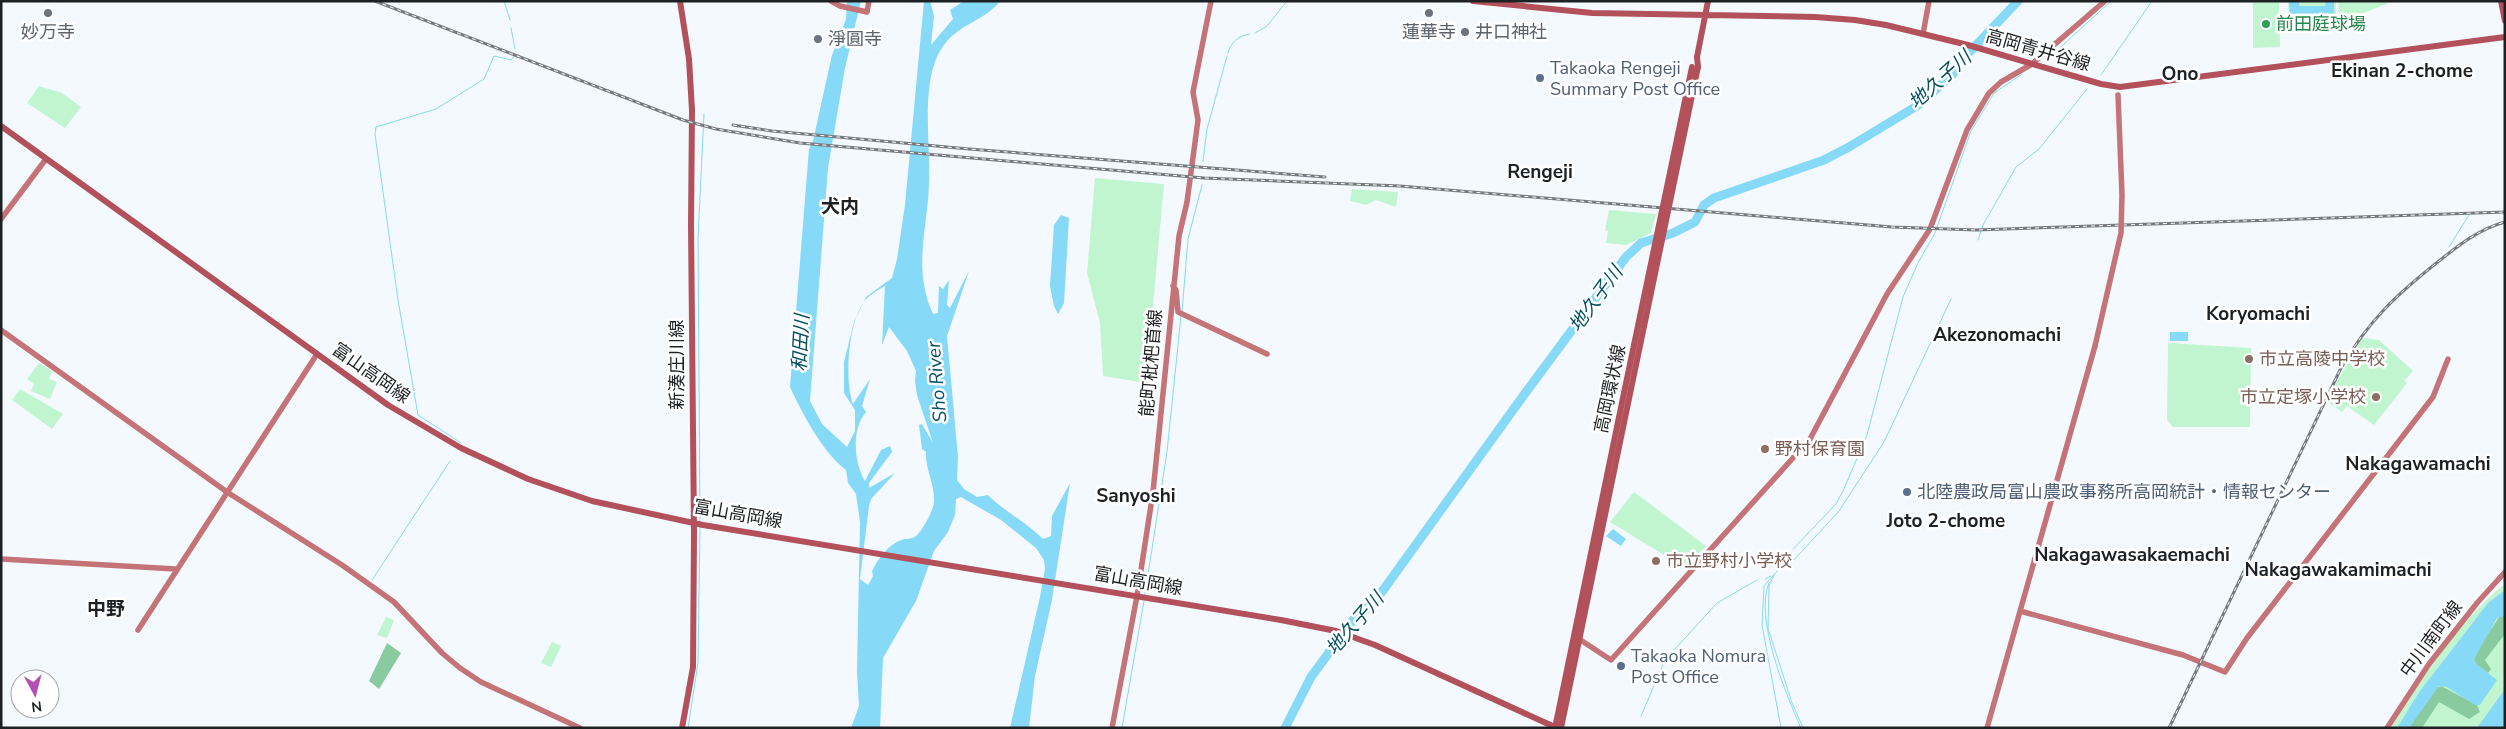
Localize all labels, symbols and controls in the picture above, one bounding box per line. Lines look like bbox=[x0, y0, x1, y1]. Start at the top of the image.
marker: 妙万寺 bbox=[42, 7, 54, 19]
marker: 蓮華寺 bbox=[1423, 7, 1435, 19]
place label: 前田庭球場 bbox=[2276, 12, 2366, 36]
marker: 前田庭球場 bbox=[2260, 18, 2272, 30]
place label: 妙万寺 bbox=[21, 20, 75, 44]
place label: 蓮華寺 bbox=[1402, 20, 1456, 44]
place label: 井口神社 bbox=[1475, 20, 1547, 44]
street label: 高岡青井谷線 bbox=[1983, 24, 2093, 76]
marker: 井口神社 bbox=[1459, 26, 1471, 38]
place label: 淨圓寺 bbox=[828, 27, 882, 51]
marker: 淨圓寺 bbox=[812, 33, 824, 45]
water label: 地久子川 bbox=[1903, 44, 1978, 115]
place label: Takaoka Rengeji Summary Post Office bbox=[1550, 56, 1720, 101]
district label: Ekinan 2-chome bbox=[2331, 58, 2473, 84]
district label: Ono bbox=[2162, 61, 2199, 87]
marker: Takaoka Rengeji Summary Post Office bbox=[1534, 72, 1546, 84]
district label: Rengeji bbox=[1507, 159, 1573, 185]
district label: 犬内 bbox=[821, 194, 859, 220]
water label: 地久子川 bbox=[1563, 259, 1630, 337]
district label: Koryomachi bbox=[2206, 301, 2310, 327]
street label: 能町枇杷首線 bbox=[1134, 308, 1168, 418]
water label: 和田川 bbox=[787, 312, 816, 372]
street label: 新湊庄川線 bbox=[665, 320, 689, 410]
district label: Akezonomachi bbox=[1933, 322, 2061, 348]
street label: 富山高岡線 bbox=[327, 337, 415, 409]
water label: Sho River bbox=[920, 339, 954, 424]
street label: 高岡環状線 bbox=[1589, 342, 1631, 436]
place label: 市立高陵中学校 bbox=[2259, 347, 2385, 371]
marker: 市立高陵中学校 bbox=[2243, 353, 2255, 365]
place label: 市立定塚小学校 bbox=[2240, 385, 2366, 409]
marker: 市立定塚小学校 bbox=[2370, 391, 2382, 403]
place label: 野村保育園 bbox=[1775, 437, 1865, 461]
marker: 野村保育園 bbox=[1759, 443, 1771, 455]
district label: Nakagawamachi bbox=[2345, 451, 2491, 477]
place label: 北陸農政局富山農政事務所高岡統計・情報センター bbox=[1917, 480, 2331, 504]
district label: Sanyoshi bbox=[1096, 483, 1176, 509]
marker: 北陸農政局富山農政事務所高岡統計・情報センター bbox=[1901, 486, 1913, 498]
street label: 富山高岡線 bbox=[692, 494, 784, 534]
district label: Joto 2-chome bbox=[1886, 508, 2005, 534]
district label: Nakagawasakaemachi bbox=[2034, 542, 2230, 568]
place label: 市立野村小学校 bbox=[1666, 549, 1792, 573]
marker: 市立野村小学校 bbox=[1650, 555, 1662, 567]
district label: Nakagawakamimachi bbox=[2244, 557, 2432, 583]
street label: 富山高岡線 bbox=[1092, 561, 1184, 601]
water label: 地久子川 bbox=[1320, 585, 1391, 661]
district label: 中野 bbox=[87, 596, 125, 622]
street label: 中川南町線 bbox=[2394, 596, 2468, 682]
place label: Takaoka Nomura Post Office bbox=[1631, 644, 1766, 689]
marker: Takaoka Nomura Post Office bbox=[1615, 660, 1627, 672]
north arrow bbox=[10, 669, 60, 719]
text: N bbox=[30, 696, 43, 716]

